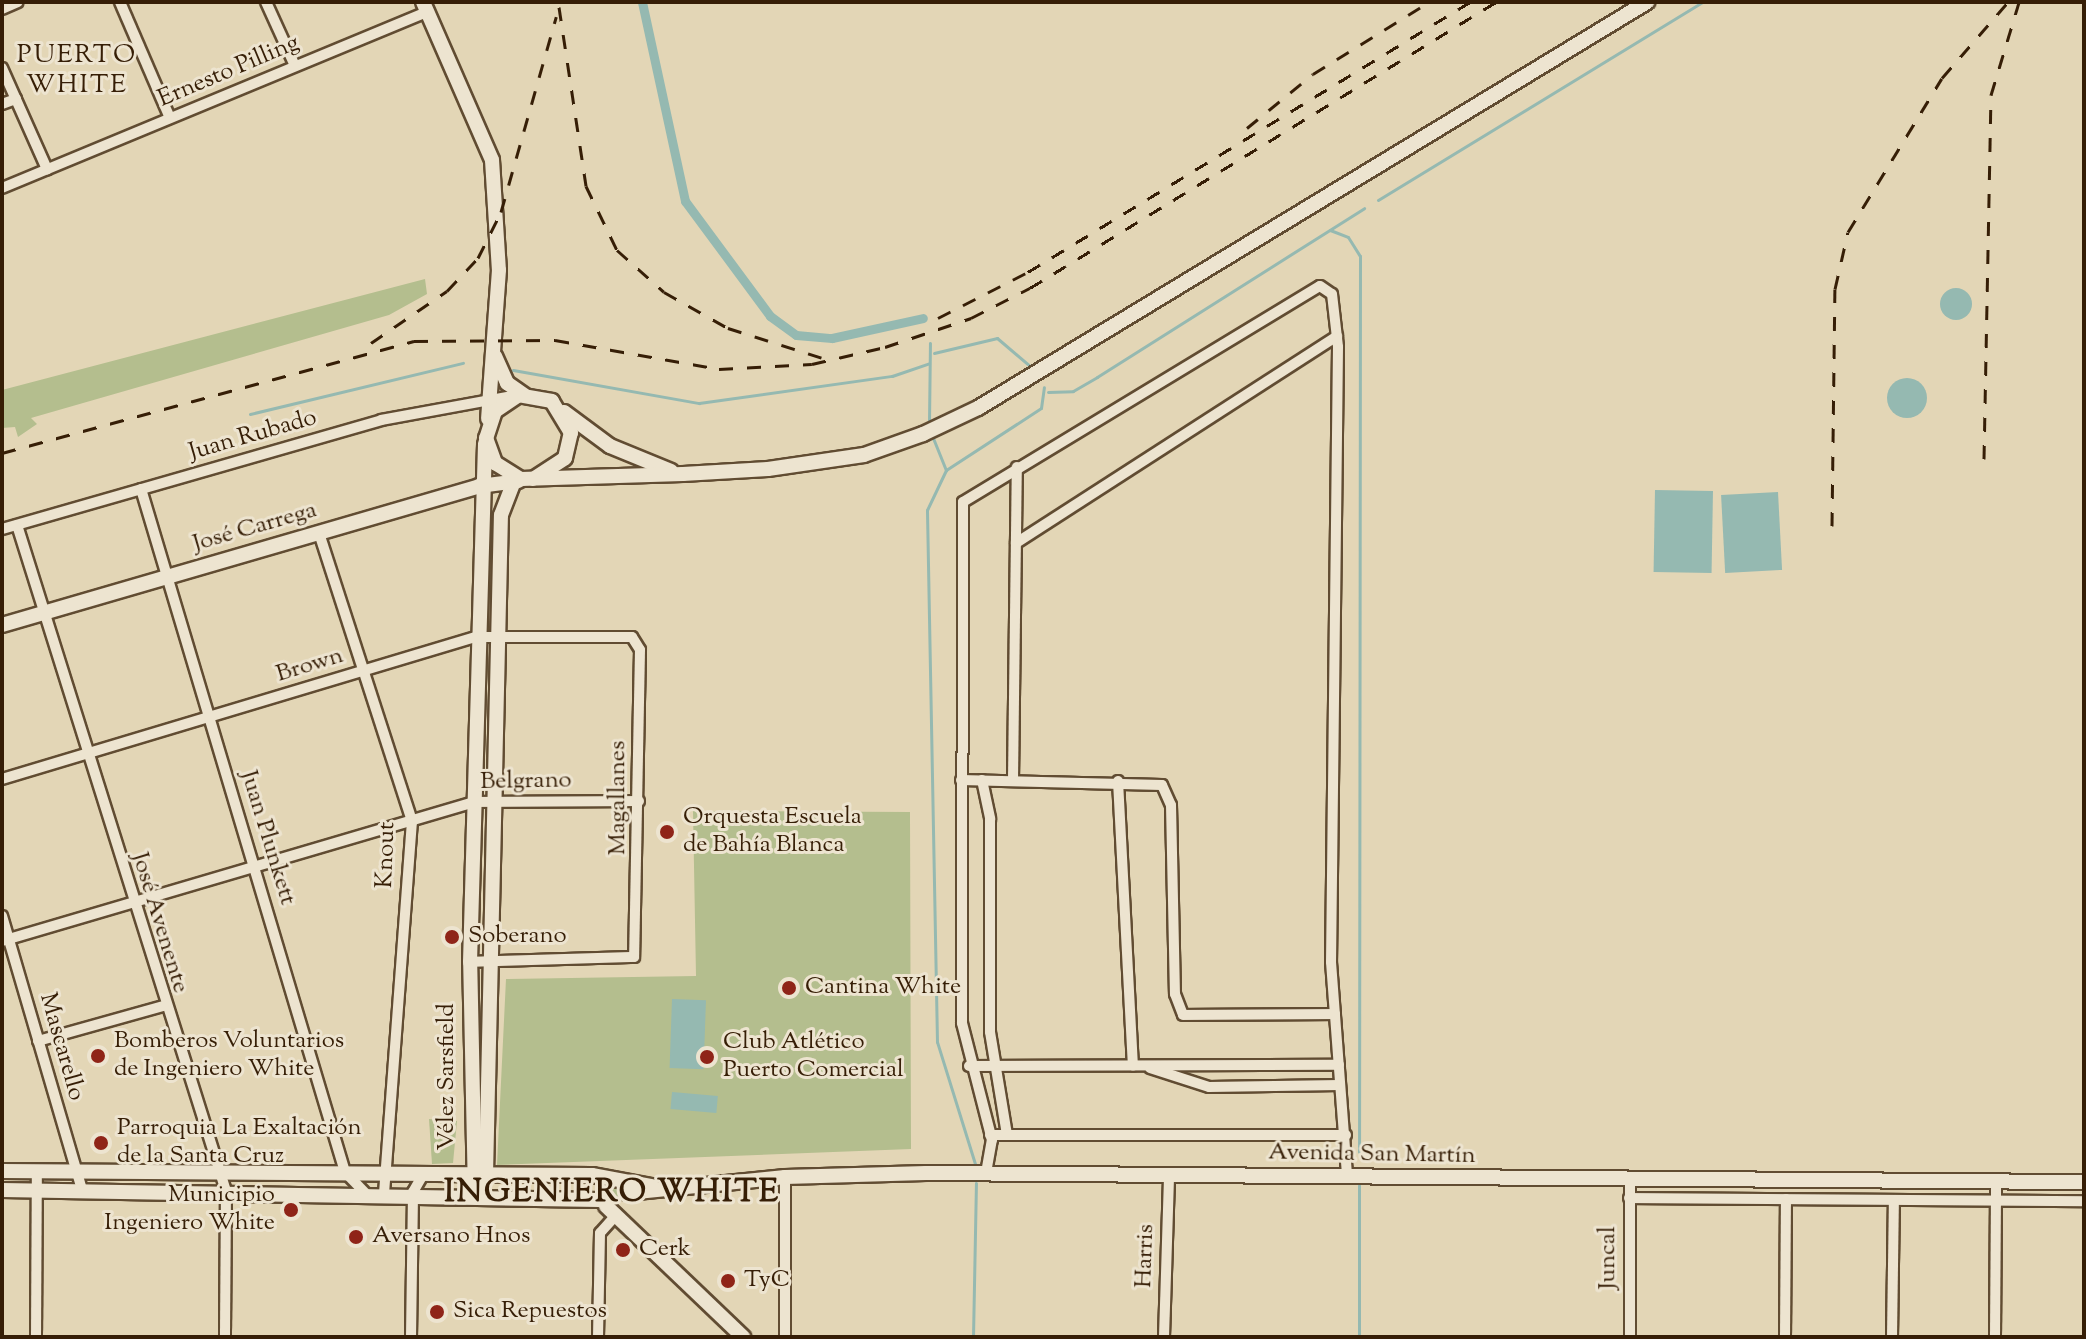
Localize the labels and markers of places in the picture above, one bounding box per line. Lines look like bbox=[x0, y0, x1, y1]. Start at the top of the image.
place label: Orquesta Escuela de Bahía Blanca bbox=[683, 804, 862, 860]
marker: Orquesta Escuela de Bahía Blanca bbox=[658, 823, 676, 841]
place label: Soberano bbox=[468, 923, 567, 951]
marker: Soberano bbox=[443, 928, 461, 946]
place label: Cantina White bbox=[805, 974, 961, 1002]
marker: Cantina White bbox=[780, 979, 798, 997]
place label: Bomberos Voluntarios de Ingeniero White bbox=[114, 1028, 344, 1084]
place label: Club Atlético Puerto Comercial bbox=[723, 1029, 904, 1085]
marker: Bomberos Voluntarios de Ingeniero White bbox=[89, 1047, 107, 1065]
marker: Club Atlético Puerto Comercial bbox=[698, 1048, 716, 1066]
place label: Parroquia La Exaltación de la Santa Cruz bbox=[117, 1115, 362, 1171]
marker: Parroquia La Exaltación de la Santa Cruz bbox=[92, 1134, 110, 1152]
place label: Municipio Ingeniero White bbox=[104, 1182, 275, 1238]
marker: Municipio Ingeniero White bbox=[282, 1201, 300, 1219]
place label: Aversano Hnos bbox=[372, 1223, 530, 1251]
marker: Aversano Hnos bbox=[347, 1228, 365, 1246]
place label: Cerk bbox=[639, 1236, 691, 1264]
marker: Cerk bbox=[614, 1241, 632, 1259]
place label: TyC bbox=[744, 1267, 790, 1295]
marker: TyC bbox=[719, 1272, 737, 1290]
place label: Sica Repuestos bbox=[453, 1298, 607, 1326]
marker: Sica Repuestos bbox=[428, 1303, 446, 1321]

